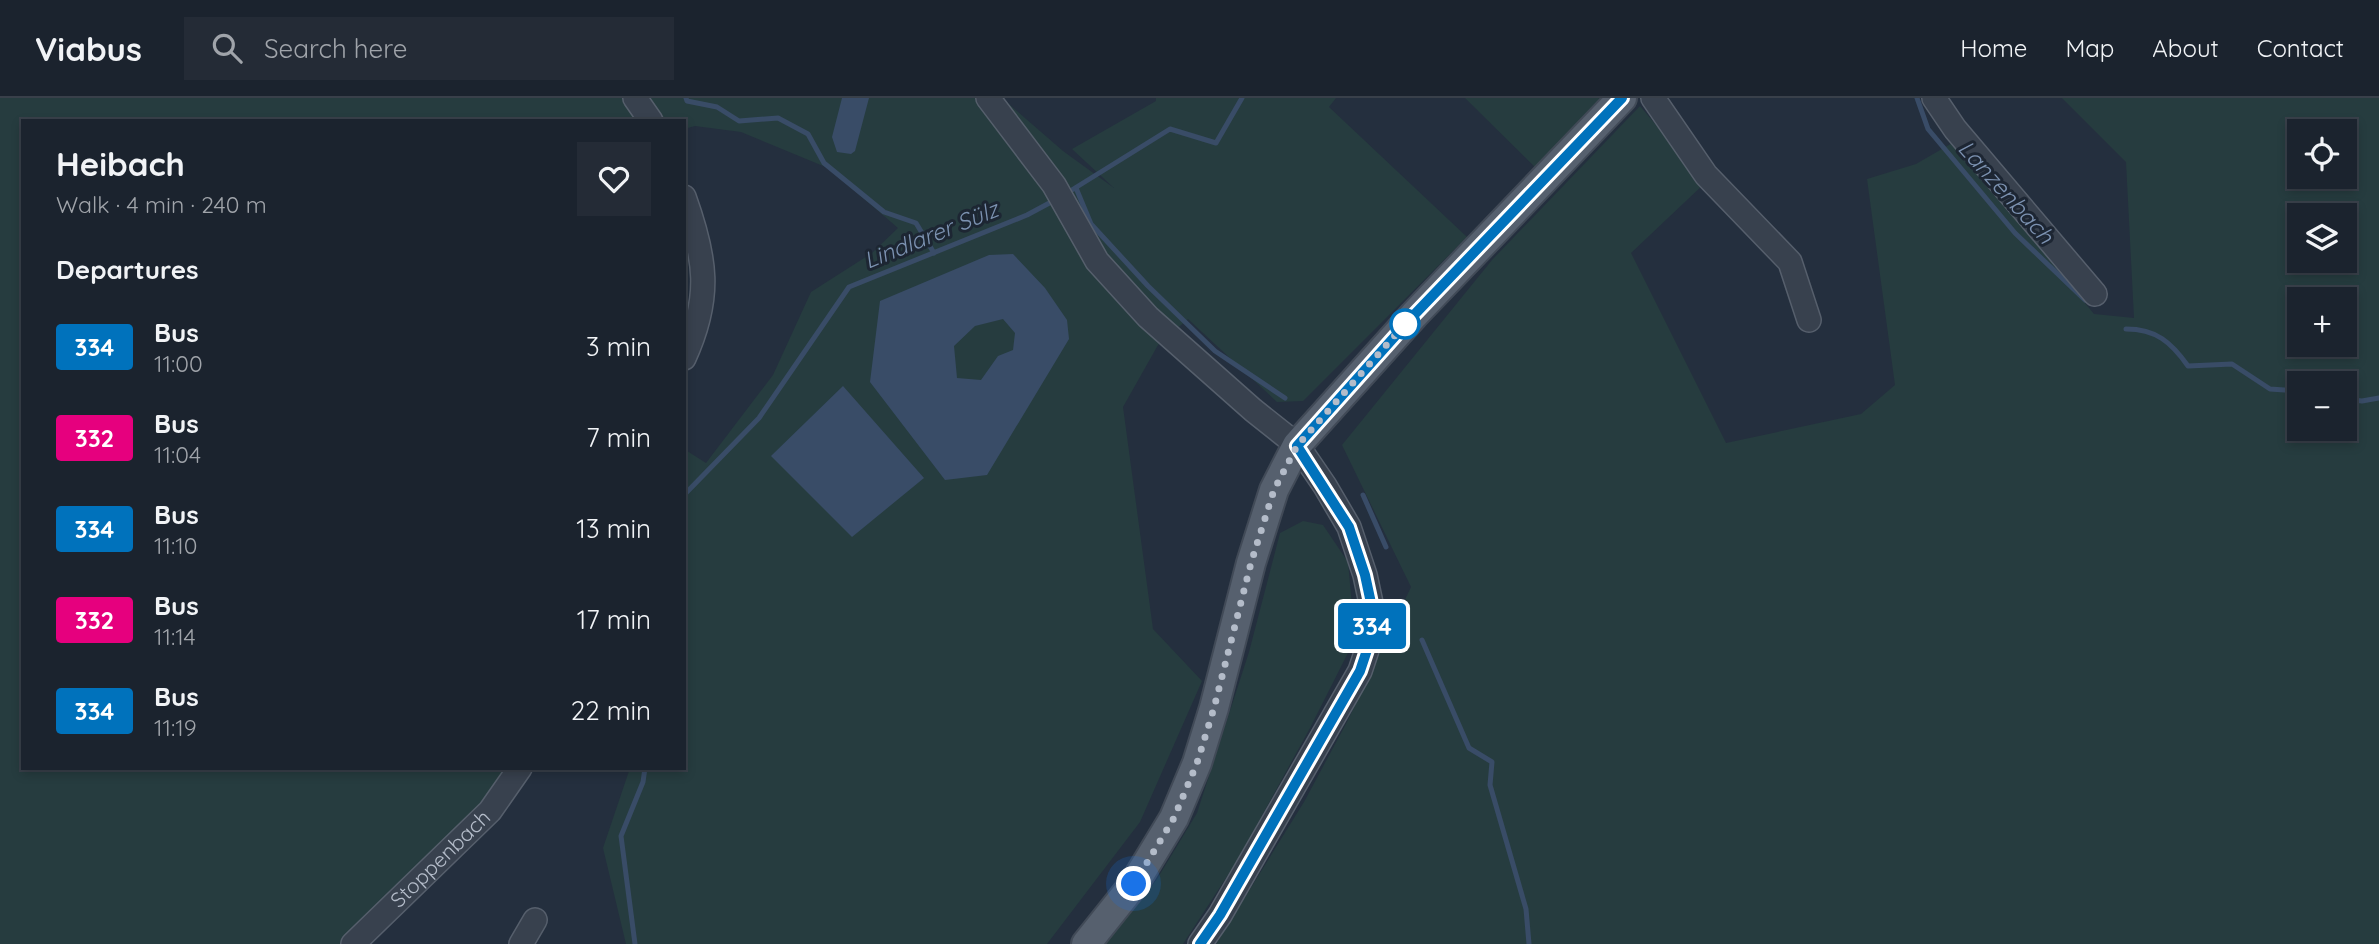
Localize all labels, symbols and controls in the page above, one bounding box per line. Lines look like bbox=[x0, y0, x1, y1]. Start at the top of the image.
search box bbox=[184, 17, 674, 80]
text: Viabus bbox=[35, 28, 142, 69]
icon: search bbox=[208, 29, 246, 67]
text: Search here bbox=[264, 32, 407, 65]
text: Home bbox=[1960, 33, 2027, 63]
text: Map bbox=[2065, 33, 2114, 63]
text: About bbox=[2152, 33, 2219, 63]
text: Contact bbox=[2257, 33, 2344, 63]
map controls bbox=[2287, 119, 2357, 441]
button: locate bbox=[2287, 119, 2357, 189]
water label: Lanzenbach bbox=[1952, 134, 2061, 250]
button: heart bbox=[577, 142, 651, 216]
text: Heibach bbox=[56, 143, 185, 184]
text: Walk · 4 min · 240 m bbox=[56, 190, 267, 219]
water label: Lindlarer Sülz bbox=[859, 194, 1004, 275]
button: layers bbox=[2287, 203, 2357, 273]
text: Departures bbox=[56, 253, 199, 286]
button: + bbox=[2287, 287, 2357, 357]
unlabelled marker bbox=[1390, 309, 1420, 339]
text: Bus bbox=[154, 316, 199, 349]
text: 3 min bbox=[586, 330, 651, 363]
text: 334 bbox=[75, 332, 114, 362]
text: 11:00 bbox=[154, 349, 203, 378]
button: − bbox=[2287, 371, 2357, 441]
text: Bus bbox=[154, 407, 199, 440]
text: 7 min bbox=[586, 421, 651, 454]
text: 332 bbox=[75, 423, 114, 453]
text: 11:04 bbox=[154, 440, 201, 469]
text: Bus bbox=[154, 498, 199, 531]
text: 13 min bbox=[576, 512, 651, 545]
text: 334 bbox=[75, 514, 114, 544]
text: 11:10 bbox=[154, 531, 198, 560]
text: Bus bbox=[154, 589, 199, 622]
text: 17 min bbox=[577, 603, 651, 636]
line badge: 334 bbox=[1332, 603, 1412, 649]
text: 332 bbox=[75, 605, 114, 635]
text: 334 bbox=[1352, 611, 1392, 641]
text: 11:14 bbox=[154, 622, 196, 651]
text: Bus bbox=[154, 680, 199, 713]
text: 22 min bbox=[571, 694, 651, 727]
text: 334 bbox=[75, 696, 114, 726]
text: 11:19 bbox=[154, 713, 197, 742]
street label: Stoppenbach bbox=[384, 804, 495, 913]
your location bbox=[1116, 866, 1151, 901]

